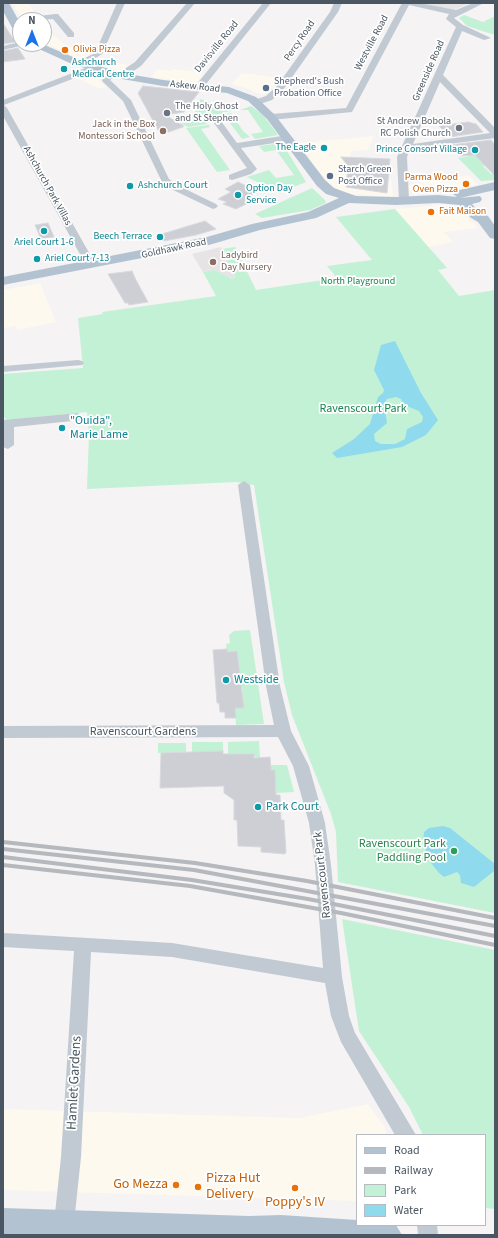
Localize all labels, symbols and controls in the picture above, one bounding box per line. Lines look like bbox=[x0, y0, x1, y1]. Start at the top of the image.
north arrow bbox=[12, 12, 52, 52]
text: N bbox=[28, 13, 36, 28]
street label: Westville Road bbox=[352, 13, 392, 73]
street label: Percy Road bbox=[282, 18, 318, 64]
street label: Davisville Road bbox=[192, 19, 242, 75]
street label: Greenside Road bbox=[410, 39, 448, 103]
place label: Olivia Pizza bbox=[73, 44, 120, 56]
marker: Olivia Pizza bbox=[60, 45, 70, 55]
place label: Ashchurch Medical Centre bbox=[72, 57, 134, 80]
marker: Ashchurch Medical Centre bbox=[59, 64, 69, 74]
place label: Shepherd's Bush Probation Office bbox=[274, 76, 344, 100]
street label: Askew Road bbox=[169, 78, 221, 96]
marker: Shepherd's Bush Probation Office bbox=[261, 83, 271, 93]
place label: The Holy Ghost and St Stephen bbox=[175, 101, 238, 124]
marker: The Holy Ghost and St Stephen bbox=[162, 108, 172, 118]
place label: St Andrew Bobola RC Polish Church bbox=[377, 116, 451, 140]
place label: Jack in the Box Montessori School bbox=[78, 119, 155, 142]
marker: St Andrew Bobola RC Polish Church bbox=[454, 123, 464, 133]
marker: Jack in the Box Montessori School bbox=[158, 126, 168, 136]
place label: The Eagle bbox=[275, 142, 316, 154]
marker: The Eagle bbox=[319, 143, 329, 153]
street label: Ashchurch Park Villas bbox=[20, 144, 74, 228]
place label: Prince Consort Village bbox=[376, 144, 467, 156]
marker: Prince Consort Village bbox=[470, 145, 480, 155]
place label: Starch Green Post Office bbox=[338, 164, 392, 188]
marker: Starch Green Post Office bbox=[325, 171, 335, 181]
place label: Parma Wood Oven Pizza bbox=[405, 172, 458, 196]
marker: Parma Wood Oven Pizza bbox=[461, 179, 471, 189]
place label: Ashchurch Court bbox=[138, 180, 208, 192]
marker: Ashchurch Court bbox=[125, 181, 135, 191]
place label: Option Day Service bbox=[246, 183, 293, 206]
marker: Option Day Service bbox=[233, 190, 243, 200]
place label: Fait Maison bbox=[439, 206, 486, 218]
marker: Fait Maison bbox=[426, 207, 436, 217]
marker: Ariel Court 1-6 bbox=[39, 226, 49, 236]
place label: Beech Terrace bbox=[93, 231, 152, 243]
marker: Beech Terrace bbox=[155, 232, 165, 242]
street label: Goldhawk Road bbox=[141, 236, 207, 262]
place label: Ariel Court 1-6 bbox=[14, 237, 74, 249]
place label: Ladybird Day Nursery bbox=[221, 250, 272, 274]
place label: Ariel Court 7-13 bbox=[45, 253, 109, 265]
marker: Ariel Court 7-13 bbox=[32, 254, 42, 264]
marker: Ladybird Day Nursery bbox=[208, 257, 218, 267]
park label: North Playground bbox=[321, 276, 395, 288]
park label: Ravenscourt Park bbox=[319, 402, 407, 416]
place label: "Ouida", Marie Lame bbox=[70, 414, 128, 442]
marker: "Ouida", Marie Lame bbox=[57, 423, 67, 433]
place label: Westside bbox=[234, 673, 279, 687]
marker: Westside bbox=[221, 675, 231, 685]
street label: Ravenscourt Gardens bbox=[90, 725, 196, 739]
place label: Park Court bbox=[266, 800, 319, 814]
marker: Park Court bbox=[253, 802, 263, 812]
street label: Ravenscourt Park bbox=[311, 831, 335, 919]
place label: Ravenscourt Park Paddling Pool bbox=[359, 837, 446, 865]
marker: Ravenscourt Park Paddling Pool bbox=[449, 846, 459, 856]
street label: Hamlet Gardens bbox=[64, 1035, 86, 1131]
legend bbox=[356, 1134, 486, 1226]
text: Road bbox=[394, 1142, 420, 1159]
text: Railway bbox=[394, 1162, 433, 1179]
place label: Pizza Hut Delivery bbox=[206, 1171, 260, 1204]
place label: Go Mezza bbox=[113, 1177, 168, 1193]
marker: Go Mezza bbox=[171, 1180, 181, 1190]
marker: Pizza Hut Delivery bbox=[193, 1182, 203, 1192]
text: Park bbox=[394, 1182, 416, 1199]
marker: Poppy's IV bbox=[290, 1183, 300, 1193]
place label: Poppy's IV bbox=[265, 1195, 325, 1211]
text: Water bbox=[394, 1202, 423, 1219]

